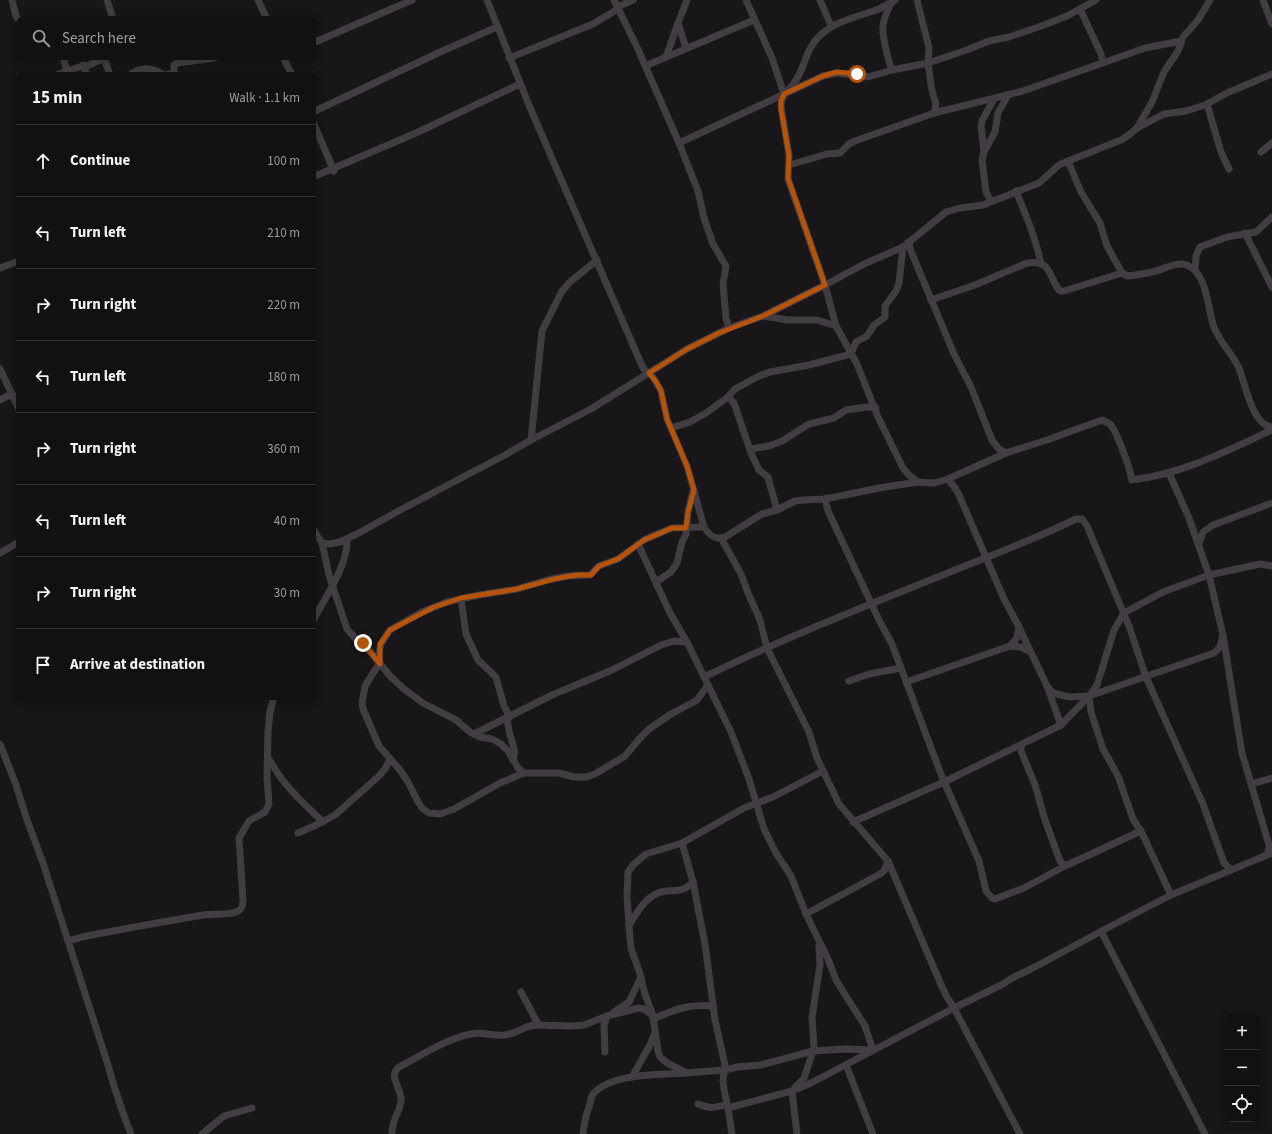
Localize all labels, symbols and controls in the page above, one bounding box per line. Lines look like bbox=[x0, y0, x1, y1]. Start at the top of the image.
search box bbox=[16, 16, 316, 60]
icon: search bbox=[30, 27, 52, 49]
text: Search here bbox=[62, 28, 136, 49]
route start bbox=[848, 65, 866, 83]
text: 15 min bbox=[32, 86, 82, 110]
text: Walk · 1.1 km bbox=[229, 89, 300, 107]
icon: ahead bbox=[32, 150, 54, 172]
text: Continue bbox=[70, 150, 130, 171]
text: 100 m bbox=[267, 152, 300, 170]
icon: left bbox=[32, 222, 54, 244]
text: Turn left bbox=[70, 222, 126, 243]
text: 210 m bbox=[267, 224, 300, 242]
icon: right bbox=[32, 294, 54, 316]
text: Turn right bbox=[70, 294, 136, 315]
text: 220 m bbox=[267, 296, 300, 314]
icon: left bbox=[32, 366, 54, 388]
text: Turn left bbox=[70, 366, 126, 387]
text: 180 m bbox=[267, 368, 300, 386]
icon: right bbox=[32, 438, 54, 460]
text: Turn right bbox=[70, 438, 136, 459]
text: 360 m bbox=[267, 440, 300, 458]
icon: left bbox=[32, 510, 54, 532]
text: Turn left bbox=[70, 510, 126, 531]
text: 40 m bbox=[274, 512, 300, 530]
icon: right bbox=[32, 582, 54, 604]
text: Turn right bbox=[70, 582, 136, 603]
text: 30 m bbox=[274, 584, 300, 602]
route end bbox=[354, 634, 372, 652]
icon: arrive bbox=[32, 654, 54, 676]
text: Arrive at destination bbox=[70, 654, 205, 675]
map controls bbox=[1224, 1014, 1260, 1122]
button: + bbox=[1224, 1014, 1260, 1050]
button: − bbox=[1224, 1050, 1260, 1086]
button: locate bbox=[1224, 1086, 1260, 1122]

